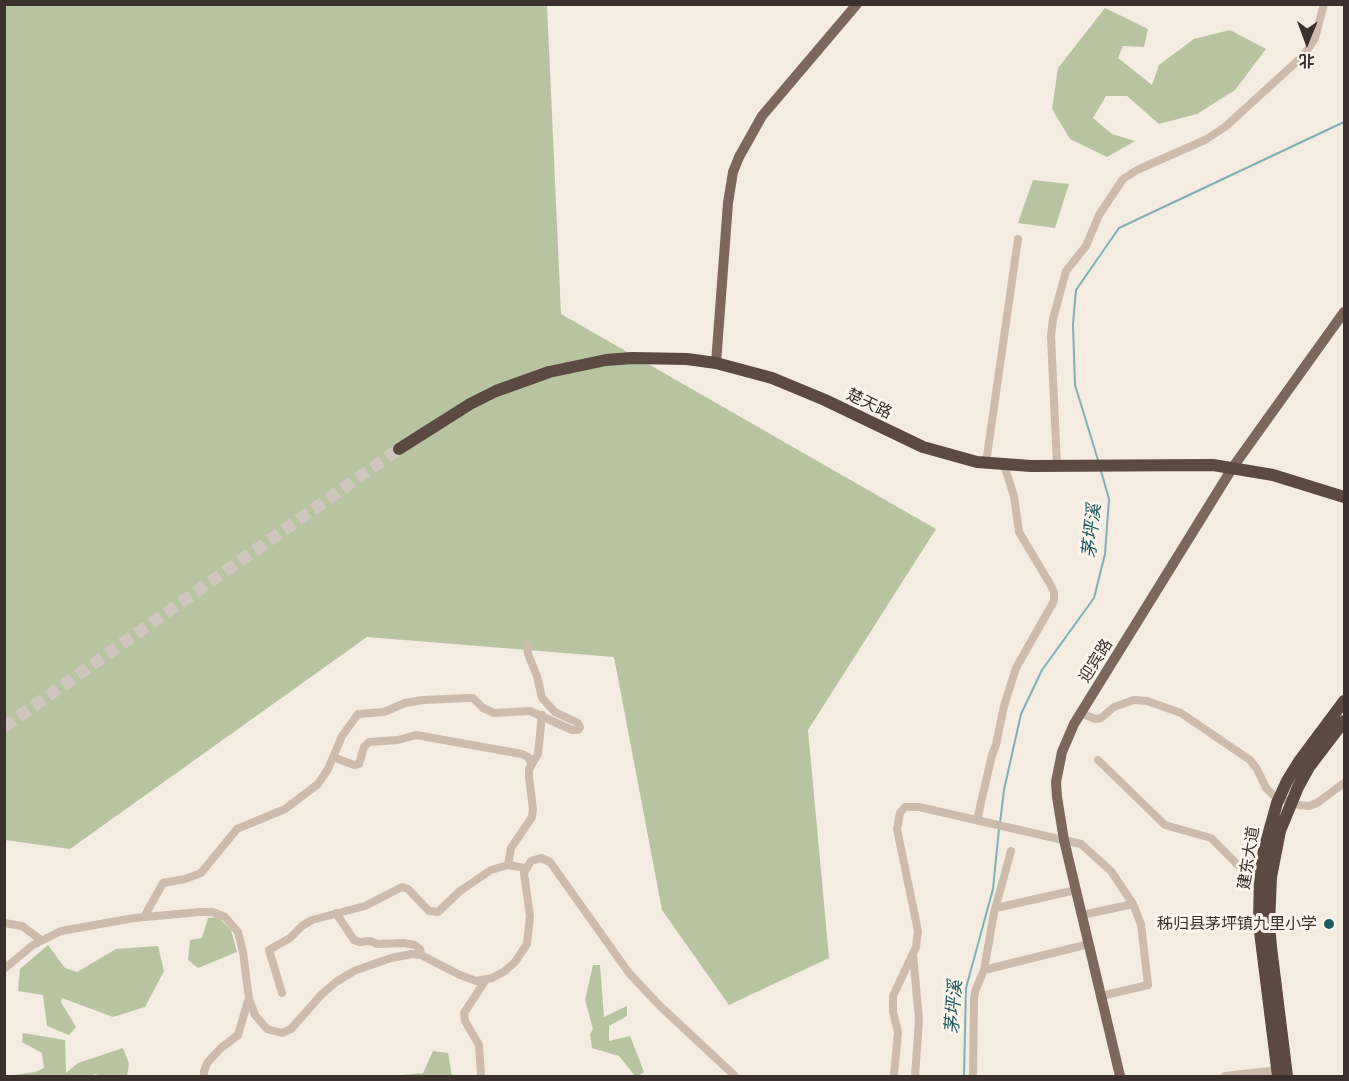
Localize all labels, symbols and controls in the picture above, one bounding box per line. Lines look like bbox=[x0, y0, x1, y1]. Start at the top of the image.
north arrow bbox=[1277, 12, 1337, 72]
text: 北 bbox=[1299, 51, 1315, 70]
street label: 楚天路 bbox=[843, 385, 895, 423]
water label: 茅坪溪 bbox=[1078, 503, 1106, 559]
street label: 迎宾路 bbox=[1075, 636, 1117, 686]
street label: 建东大道 bbox=[1235, 825, 1263, 891]
place label: 秭归县茅坪镇九里小学 bbox=[1157, 914, 1317, 934]
marker: 秭归县茅坪镇九里小学 bbox=[1322, 917, 1336, 931]
water label: 茅坪溪 bbox=[941, 979, 967, 1035]

